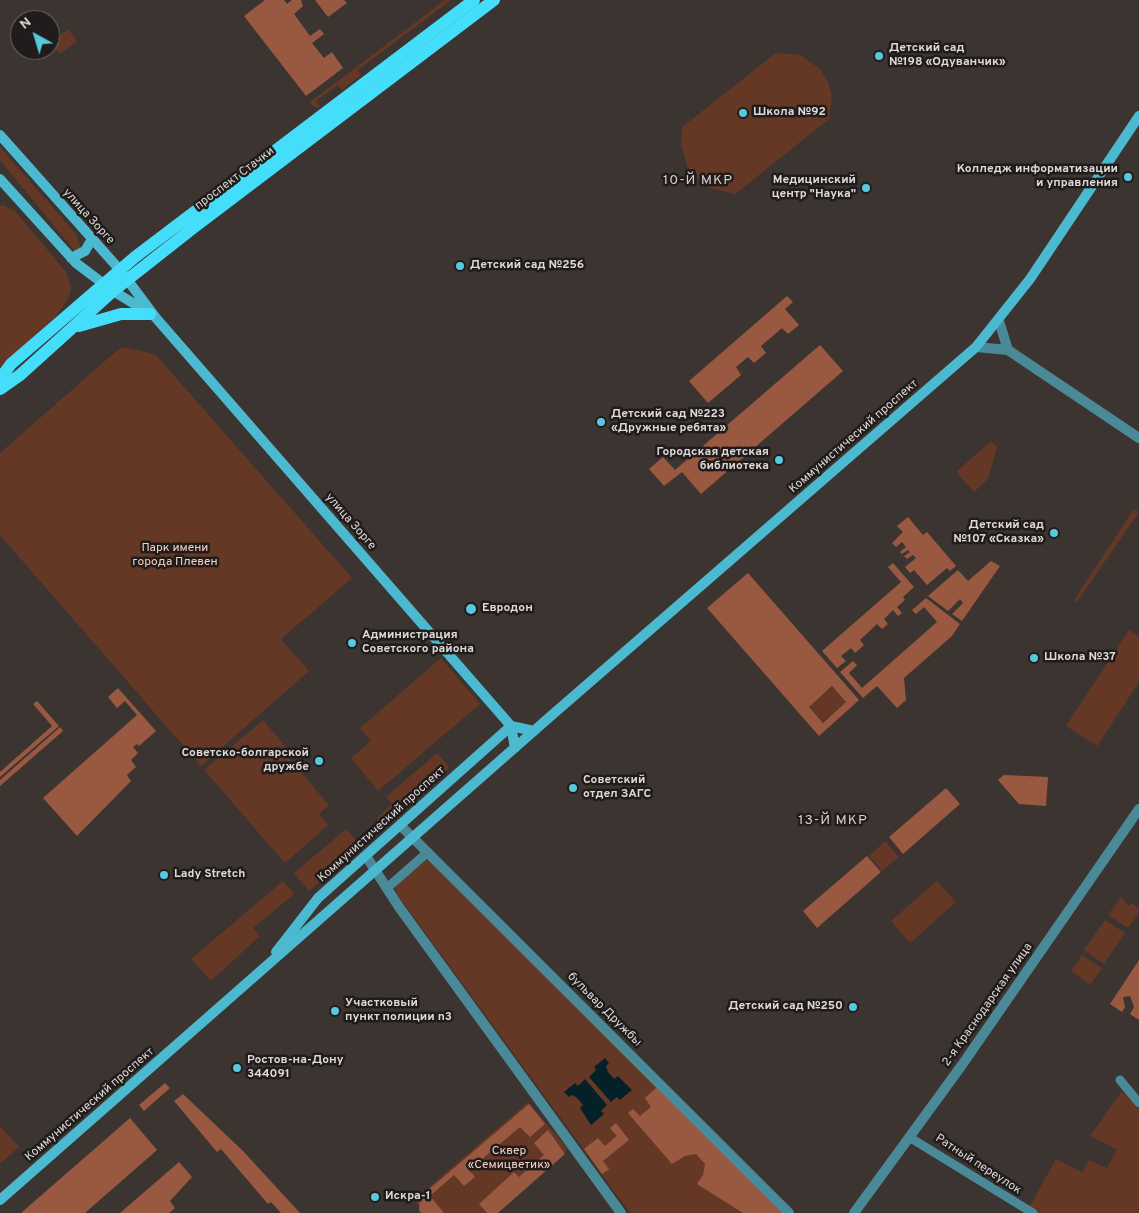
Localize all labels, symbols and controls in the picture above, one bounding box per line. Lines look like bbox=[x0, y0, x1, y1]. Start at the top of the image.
north arrow bbox=[10, 10, 60, 60]
text: N bbox=[17, 14, 35, 34]
place label: Детский сад №198 «Одуванчик» bbox=[889, 42, 1006, 70]
marker: Детский сад №198 «Одуванчик» bbox=[873, 50, 885, 62]
place label: Школа №92 bbox=[753, 106, 826, 120]
marker: Школа №92 bbox=[737, 107, 749, 119]
street label: проспект Стачки bbox=[192, 144, 278, 214]
place label: Колледж информатизации и управления bbox=[957, 163, 1118, 191]
marker: Колледж информатизации и управления bbox=[1122, 171, 1134, 183]
district label: 10-Й МКР bbox=[662, 173, 734, 189]
place label: Медицинский центр "Наука" bbox=[772, 174, 856, 202]
marker: Медицинский центр "Наука" bbox=[860, 182, 872, 194]
street label: улица Зорге bbox=[59, 186, 117, 248]
place label: Детский сад №256 bbox=[470, 259, 584, 273]
marker: Детский сад №256 bbox=[454, 260, 466, 272]
street label: Коммунистический проспект bbox=[787, 377, 921, 497]
place label: Детский сад №223 «Дружные ребята» bbox=[611, 408, 726, 436]
marker: Детский сад №223 «Дружные ребята» bbox=[595, 416, 607, 428]
place label: Городская детская библиотека bbox=[656, 446, 769, 474]
marker: Городская детская библиотека bbox=[773, 454, 785, 466]
street label: улица Зорге bbox=[322, 491, 378, 553]
place label: Детский сад №107 «Сказка» bbox=[953, 519, 1044, 547]
marker: Детский сад №107 «Сказка» bbox=[1048, 527, 1060, 539]
park label: Парк имени города Плевен bbox=[132, 542, 218, 570]
marker: Евродон bbox=[464, 602, 478, 616]
place label: Евродон bbox=[482, 602, 533, 616]
place label: Администрация Советского района bbox=[362, 629, 474, 657]
marker: Администрация Советского района bbox=[346, 637, 358, 649]
place label: Школа №37 bbox=[1044, 651, 1116, 665]
marker: Школа №37 bbox=[1028, 652, 1040, 664]
place label: Советско-болгарской дружбе bbox=[181, 747, 309, 775]
marker: Советско-болгарской дружбе bbox=[313, 755, 325, 767]
street label: Коммунистический проспект bbox=[315, 764, 449, 886]
place label: Советский отдел ЗАГС bbox=[583, 774, 651, 802]
marker: Советский отдел ЗАГС bbox=[567, 782, 579, 794]
district label: 13-Й МКР bbox=[797, 813, 869, 829]
place label: Lady Stretch bbox=[174, 868, 245, 882]
marker: Lady Stretch bbox=[158, 869, 170, 881]
street label: 2-я Краснодарская улица bbox=[940, 941, 1036, 1069]
street label: бульвар Дружбы bbox=[564, 970, 644, 1050]
place label: Участковый пункт полиции n3 bbox=[345, 997, 452, 1025]
place label: Детский сад №250 bbox=[728, 1000, 843, 1014]
marker: Детский сад №250 bbox=[847, 1001, 859, 1013]
marker: Участковый пункт полиции n3 bbox=[329, 1005, 341, 1017]
street label: Коммунистический проспект bbox=[23, 1045, 157, 1165]
place label: Ростов-на-Дону 344091 bbox=[247, 1054, 344, 1082]
marker: Ростов-на-Дону 344091 bbox=[231, 1062, 243, 1074]
street label: Ратный переулок bbox=[932, 1132, 1024, 1198]
park label: Сквер «Семицветик» bbox=[468, 1145, 550, 1173]
place label: Искра-1 bbox=[385, 1190, 431, 1204]
marker: Искра-1 bbox=[369, 1191, 381, 1203]

